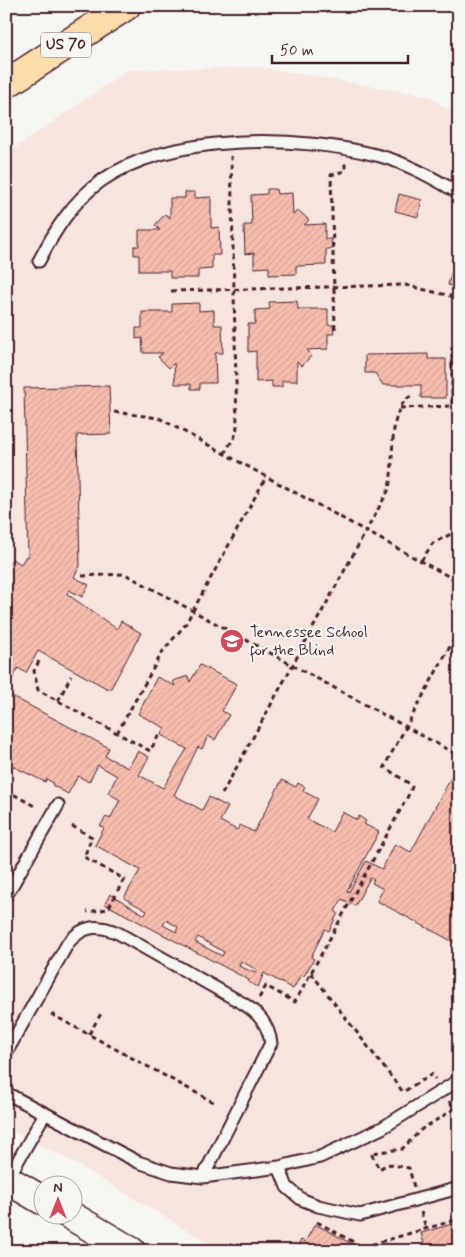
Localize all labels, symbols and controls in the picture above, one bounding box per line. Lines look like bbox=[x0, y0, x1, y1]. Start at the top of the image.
road number: US 70 bbox=[41, 32, 91, 58]
scale bar bbox=[272, 32, 409, 64]
text: 50 m bbox=[280, 41, 314, 61]
place label: Tennessee School for the Blind bbox=[250, 622, 368, 663]
school or university icon: Tennessee School for the Blind bbox=[219, 628, 245, 654]
north arrow bbox=[32, 1174, 82, 1224]
text: N bbox=[53, 1179, 63, 1197]

